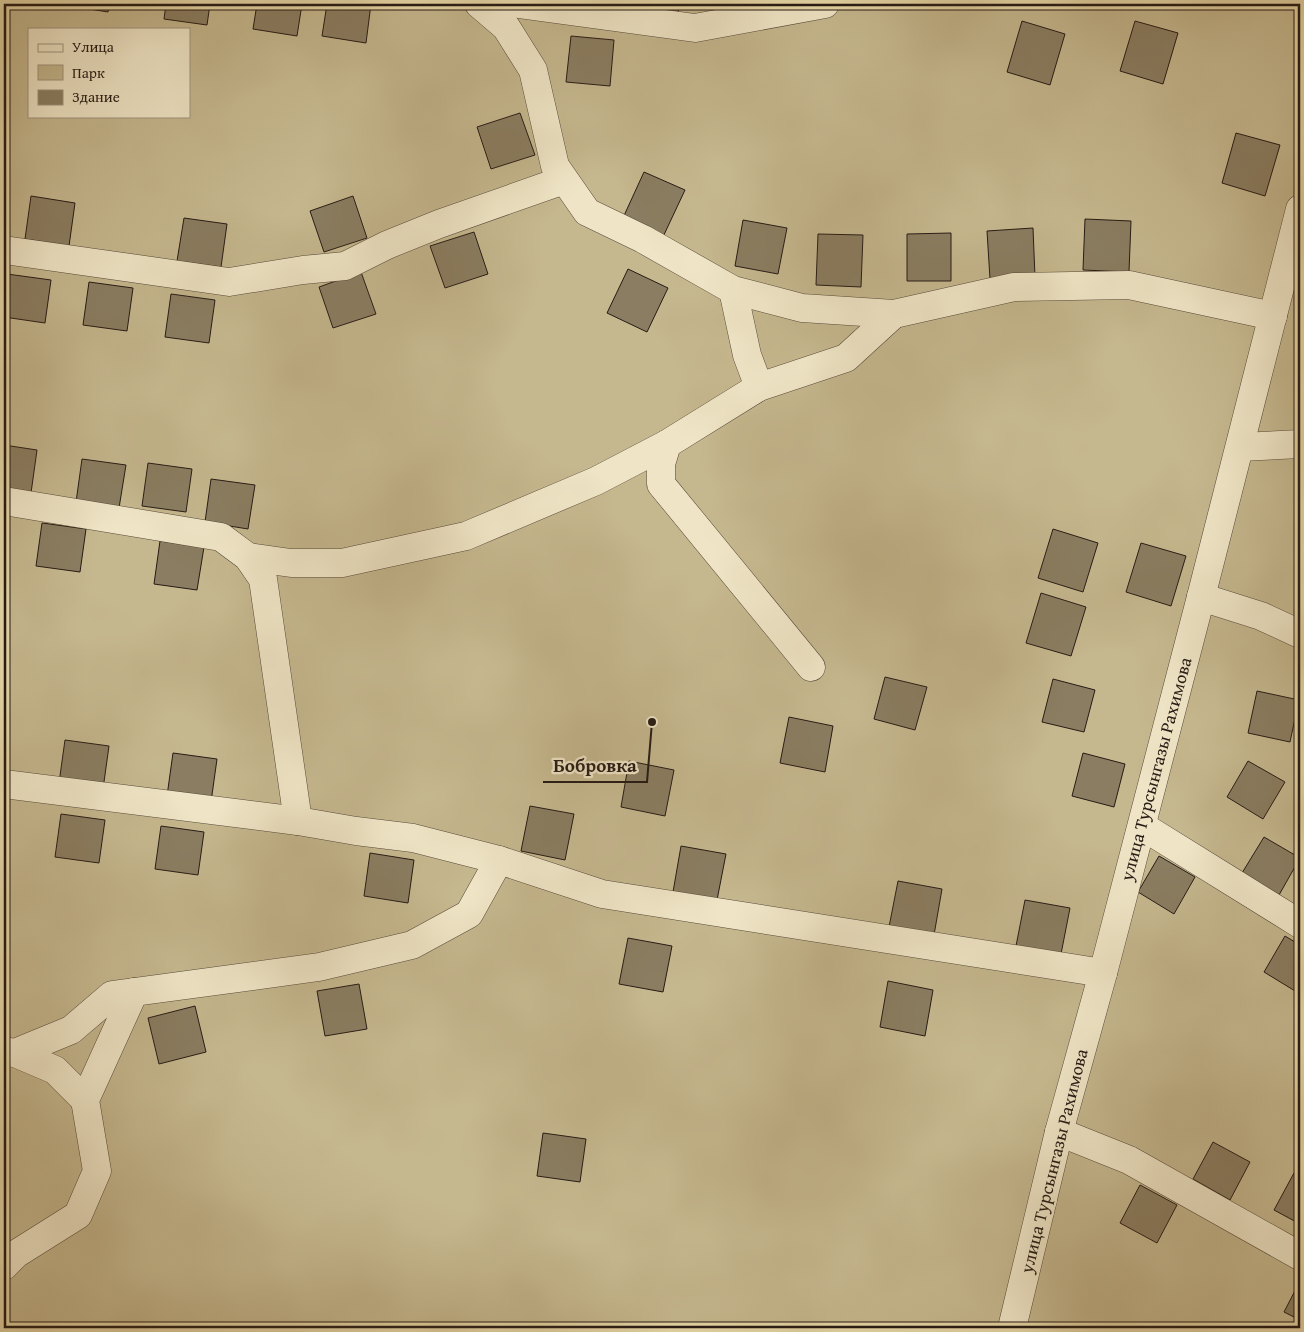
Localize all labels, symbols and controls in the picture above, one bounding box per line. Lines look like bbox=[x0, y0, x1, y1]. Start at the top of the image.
legend bbox=[28, 28, 190, 118]
text: Улица bbox=[72, 36, 115, 57]
text: Парк bbox=[72, 62, 105, 83]
text: Здание bbox=[72, 86, 120, 107]
street label: улица Турсынгазы Рахимова bbox=[1112, 654, 1199, 885]
callout: Бобровка bbox=[543, 748, 647, 782]
text: Бобровка bbox=[553, 751, 637, 779]
street label: улица Турсынгазы Рахимова bbox=[1012, 1045, 1095, 1277]

